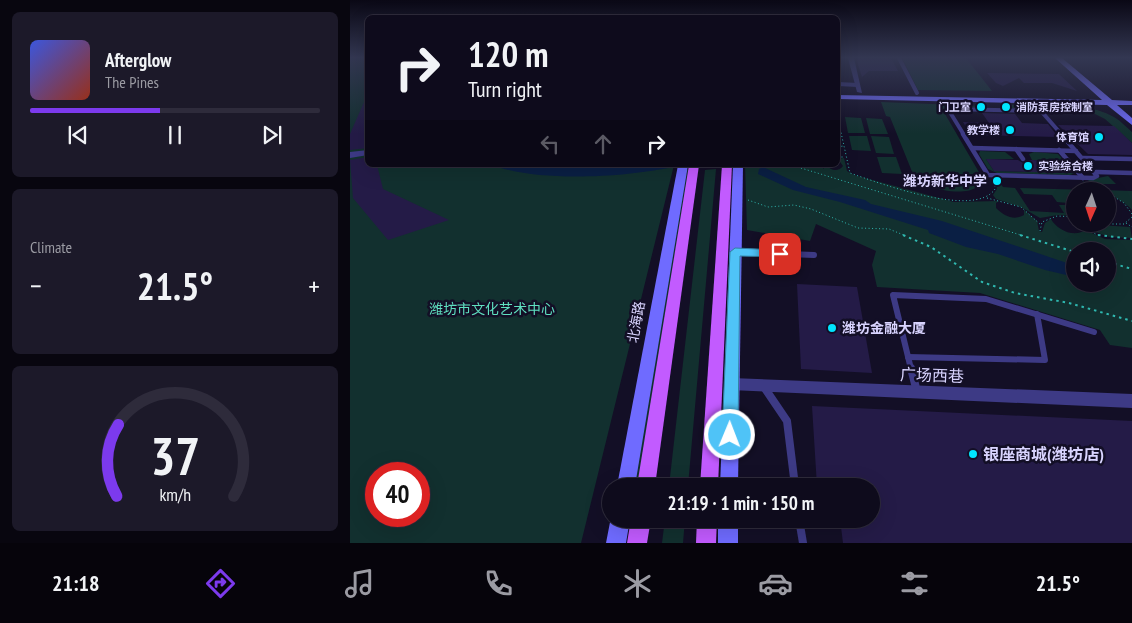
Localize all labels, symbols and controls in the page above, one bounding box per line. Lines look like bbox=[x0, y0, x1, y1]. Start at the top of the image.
text: 120 m bbox=[468, 31, 549, 77]
icon: right bbox=[385, 35, 450, 100]
text: Afterglow bbox=[105, 48, 171, 72]
text: The Pines bbox=[105, 72, 159, 92]
text: Turn right bbox=[468, 75, 542, 103]
place label: 门卫室 bbox=[938, 100, 971, 114]
place label: 消防泵房控制室 bbox=[1016, 100, 1093, 114]
marker: 门卫室 bbox=[975, 101, 987, 113]
marker: 消防泵房控制室 bbox=[1000, 101, 1012, 113]
icon: previous bbox=[64, 121, 92, 149]
icon: pause bbox=[161, 121, 189, 149]
icon: next bbox=[258, 121, 286, 149]
place label: 教学楼 bbox=[967, 123, 1000, 137]
marker: 教学楼 bbox=[1004, 124, 1016, 136]
icon: left bbox=[536, 130, 564, 158]
icon: ahead bbox=[589, 130, 617, 158]
icon: right bbox=[642, 130, 670, 158]
place label: 体育馆 bbox=[1056, 130, 1089, 144]
marker: 体育馆 bbox=[1093, 131, 1105, 143]
place label: 实验综合楼 bbox=[1038, 159, 1093, 173]
marker: 实验综合楼 bbox=[1022, 160, 1034, 172]
place label: 潍坊新华中学 bbox=[903, 172, 987, 190]
marker: 潍坊新华中学 bbox=[991, 175, 1003, 187]
north arrow bbox=[1066, 182, 1116, 232]
map controls bbox=[1066, 182, 1116, 292]
pin bbox=[759, 233, 801, 275]
text: Climate bbox=[30, 237, 72, 257]
icon: arrive bbox=[766, 240, 794, 268]
button: sound bbox=[1066, 242, 1116, 292]
text: 21.5° bbox=[137, 261, 213, 310]
text: − bbox=[30, 267, 42, 304]
text: + bbox=[308, 267, 320, 304]
park label: 潍坊市文化艺术中心 bbox=[429, 300, 555, 318]
street label: 北海路 bbox=[623, 300, 649, 344]
place label: 潍坊金融大厦 bbox=[842, 319, 926, 337]
marker: 潍坊金融大厦 bbox=[826, 322, 838, 334]
street label: 广场西巷 bbox=[900, 364, 964, 386]
position arrow bbox=[703, 408, 755, 460]
text: 37 bbox=[150, 422, 200, 489]
place label: 银座商城(潍坊店) bbox=[983, 444, 1104, 464]
marker: 银座商城(潍坊店) bbox=[967, 448, 979, 460]
speed limit sign: 40 bbox=[365, 462, 430, 527]
text: km/h bbox=[159, 483, 191, 506]
text: 21:19 · 1 min · 150 m bbox=[668, 491, 814, 515]
icon: directions bbox=[203, 566, 238, 601]
icon: music bbox=[342, 566, 377, 601]
icon: phone bbox=[481, 566, 516, 601]
icon: climate bbox=[620, 566, 655, 601]
icon: car bbox=[758, 566, 793, 601]
icon: filters bbox=[897, 566, 932, 601]
text: 21:18 bbox=[52, 569, 99, 597]
text: 21.5° bbox=[1036, 569, 1080, 597]

